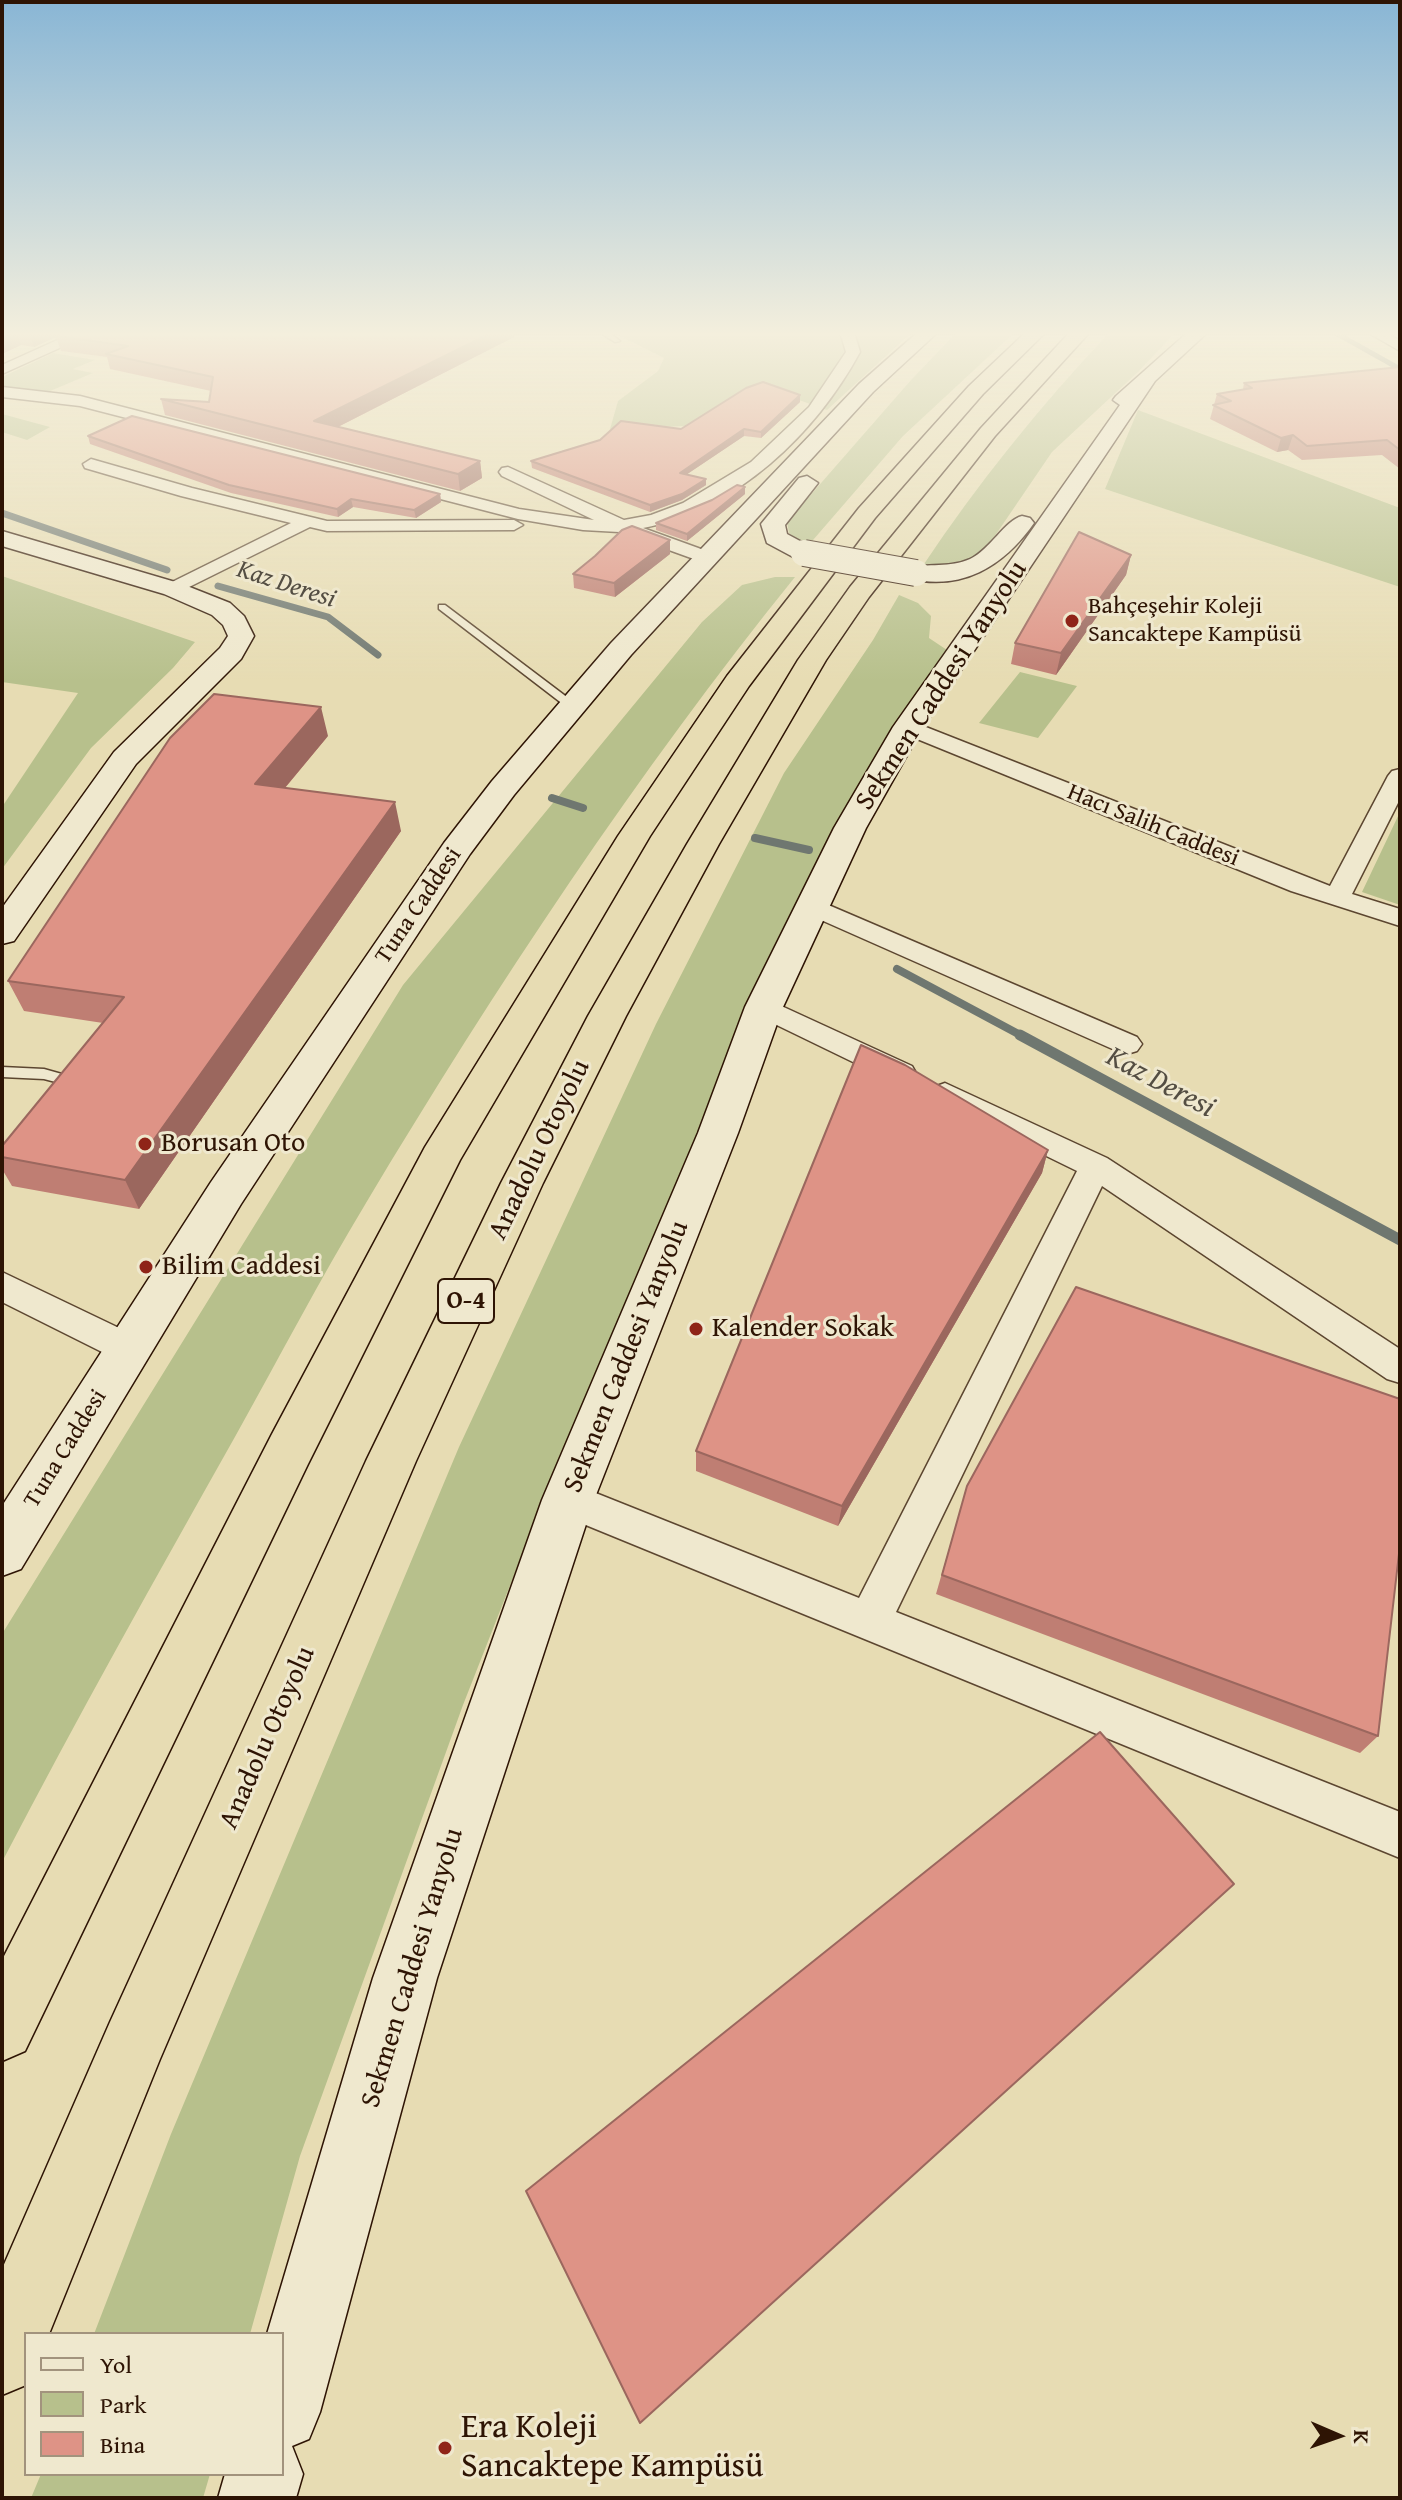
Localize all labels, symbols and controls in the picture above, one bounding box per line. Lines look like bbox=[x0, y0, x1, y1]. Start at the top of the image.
water label: Kaz Deresi bbox=[233, 554, 339, 616]
street label: Sekmen Caddesi Yanyolu bbox=[849, 555, 1035, 817]
place label: Bahçeşehir Koleji Sancaktepe Kampüsü bbox=[1088, 593, 1302, 649]
marker: Bahçeşehir Koleji Sancaktepe Kampüsü bbox=[1063, 612, 1081, 630]
street label: Hacı Salih Caddesi bbox=[1063, 778, 1243, 874]
street label: Tuna Caddesi bbox=[370, 842, 468, 970]
water label: Kaz Deresi bbox=[1100, 1039, 1220, 1127]
street label: Anadolu Otoyolu bbox=[482, 1054, 598, 1246]
place label: Borusan Oto bbox=[161, 1127, 305, 1161]
marker: Borusan Oto bbox=[136, 1135, 154, 1153]
street label: Sekmen Caddesi Yanyolu bbox=[557, 1216, 697, 1498]
place label: Bilim Caddesi bbox=[162, 1250, 321, 1284]
marker: Bilim Caddesi bbox=[137, 1258, 155, 1276]
road number: O-4 bbox=[438, 1279, 494, 1323]
place label: Kalender Sokak bbox=[712, 1312, 894, 1346]
marker: Kalender Sokak bbox=[687, 1320, 705, 1338]
street label: Tuna Caddesi bbox=[18, 1385, 114, 1513]
street label: Anadolu Otoyolu bbox=[213, 1642, 323, 1834]
street label: Sekmen Caddesi Yanyolu bbox=[354, 1824, 472, 2112]
legend bbox=[24, 2332, 284, 2476]
text: Yol bbox=[100, 2347, 132, 2382]
text: Park bbox=[100, 2387, 146, 2422]
north arrow bbox=[1298, 2396, 1378, 2476]
place label: Era Koleji Sancaktepe Kampüsü bbox=[461, 2408, 764, 2488]
text: Bina bbox=[100, 2427, 145, 2462]
text: K bbox=[1346, 2429, 1378, 2444]
marker: Era Koleji Sancaktepe Kampüsü bbox=[436, 2439, 454, 2457]

